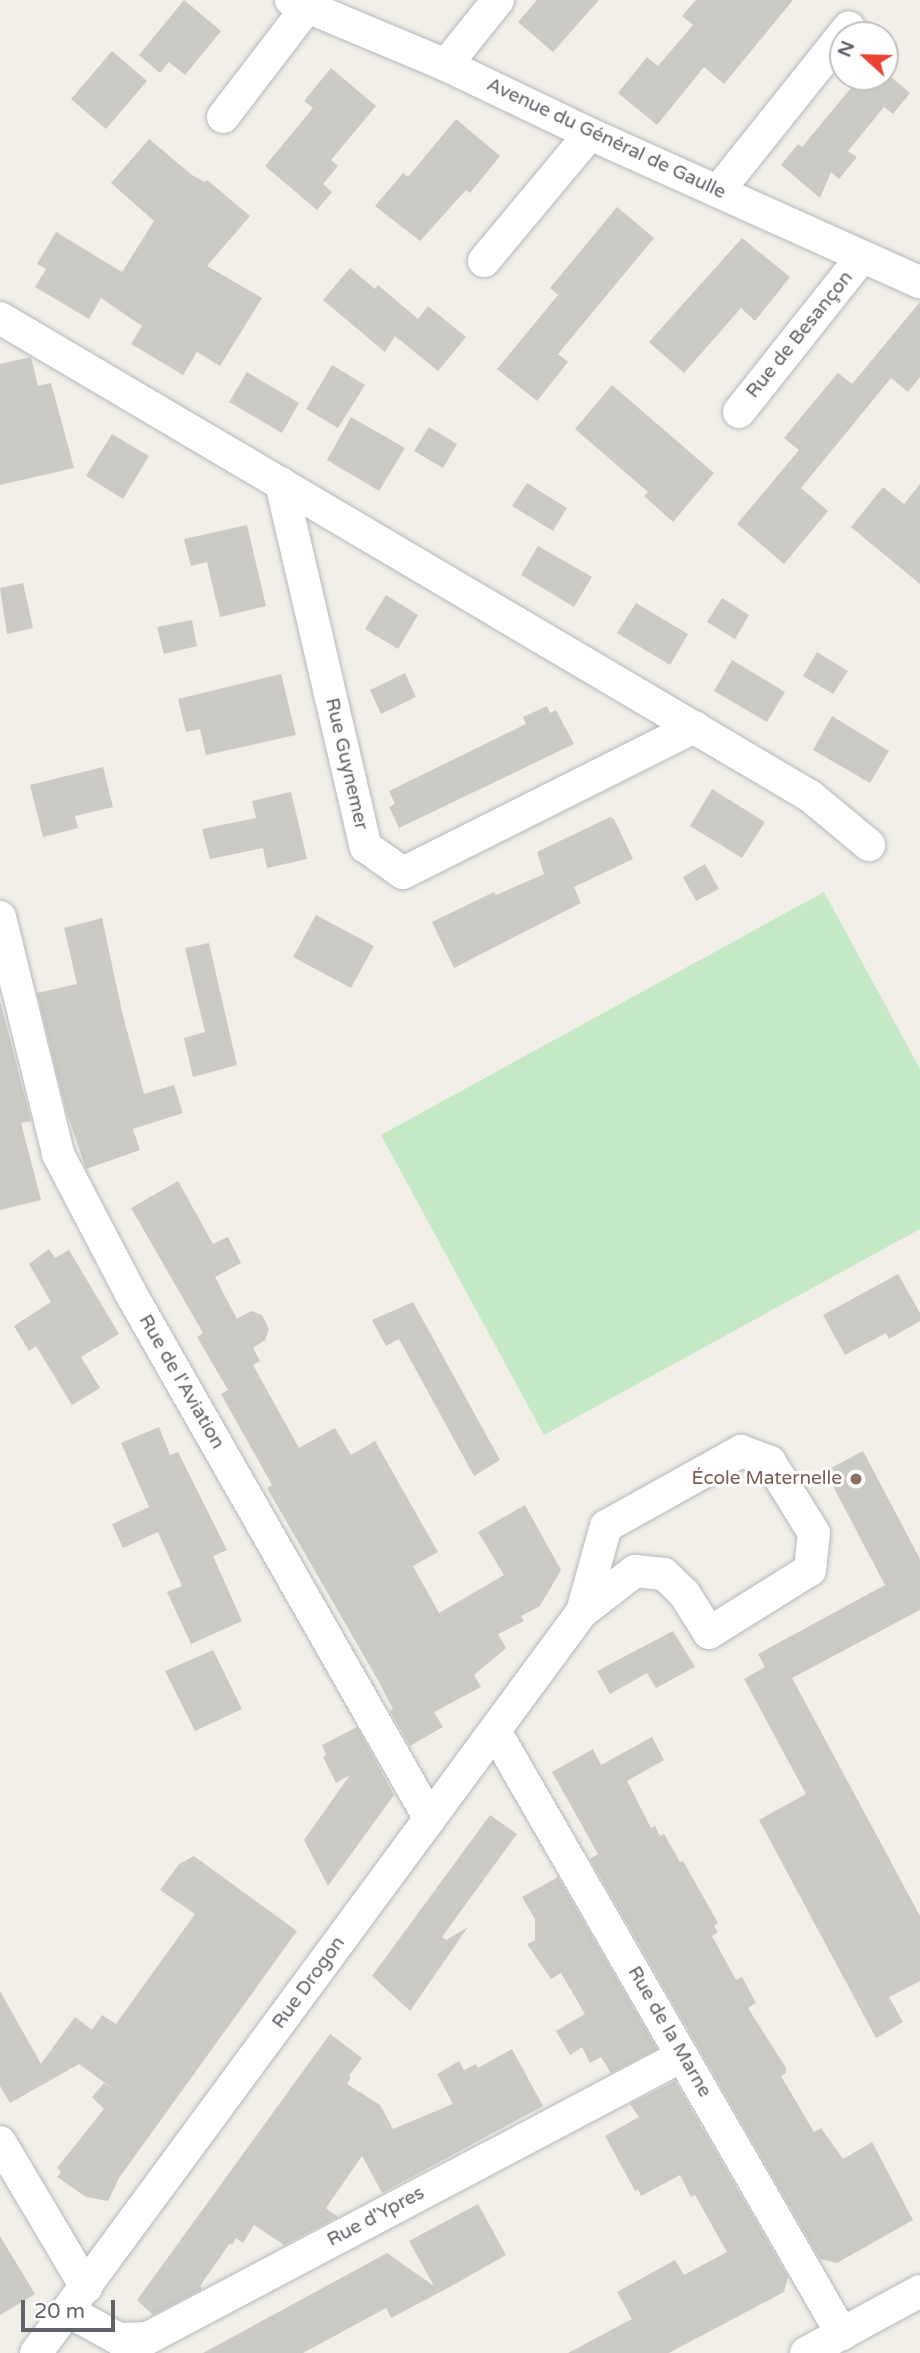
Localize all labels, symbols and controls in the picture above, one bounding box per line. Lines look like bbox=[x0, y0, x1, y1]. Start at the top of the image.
north arrow bbox=[829, 21, 899, 91]
text: N bbox=[833, 38, 859, 60]
street label: Avenue du Général de Gaulle bbox=[483, 74, 729, 204]
street label: Rue de Besançon bbox=[742, 267, 858, 403]
street label: Rue Guynemer bbox=[320, 696, 372, 832]
street label: Rue de l'Aviation bbox=[133, 1311, 229, 1453]
place label: École Maternelle bbox=[692, 1468, 842, 1490]
marker: École Maternelle bbox=[848, 1471, 864, 1487]
street label: Rue Drogon bbox=[268, 1932, 350, 2034]
street label: Rue de la Marne bbox=[622, 1962, 716, 2102]
street label: Rue d'Ypres bbox=[324, 2182, 428, 2252]
scale bar bbox=[24, 2286, 119, 2330]
text: 20 m bbox=[34, 2299, 85, 2324]

